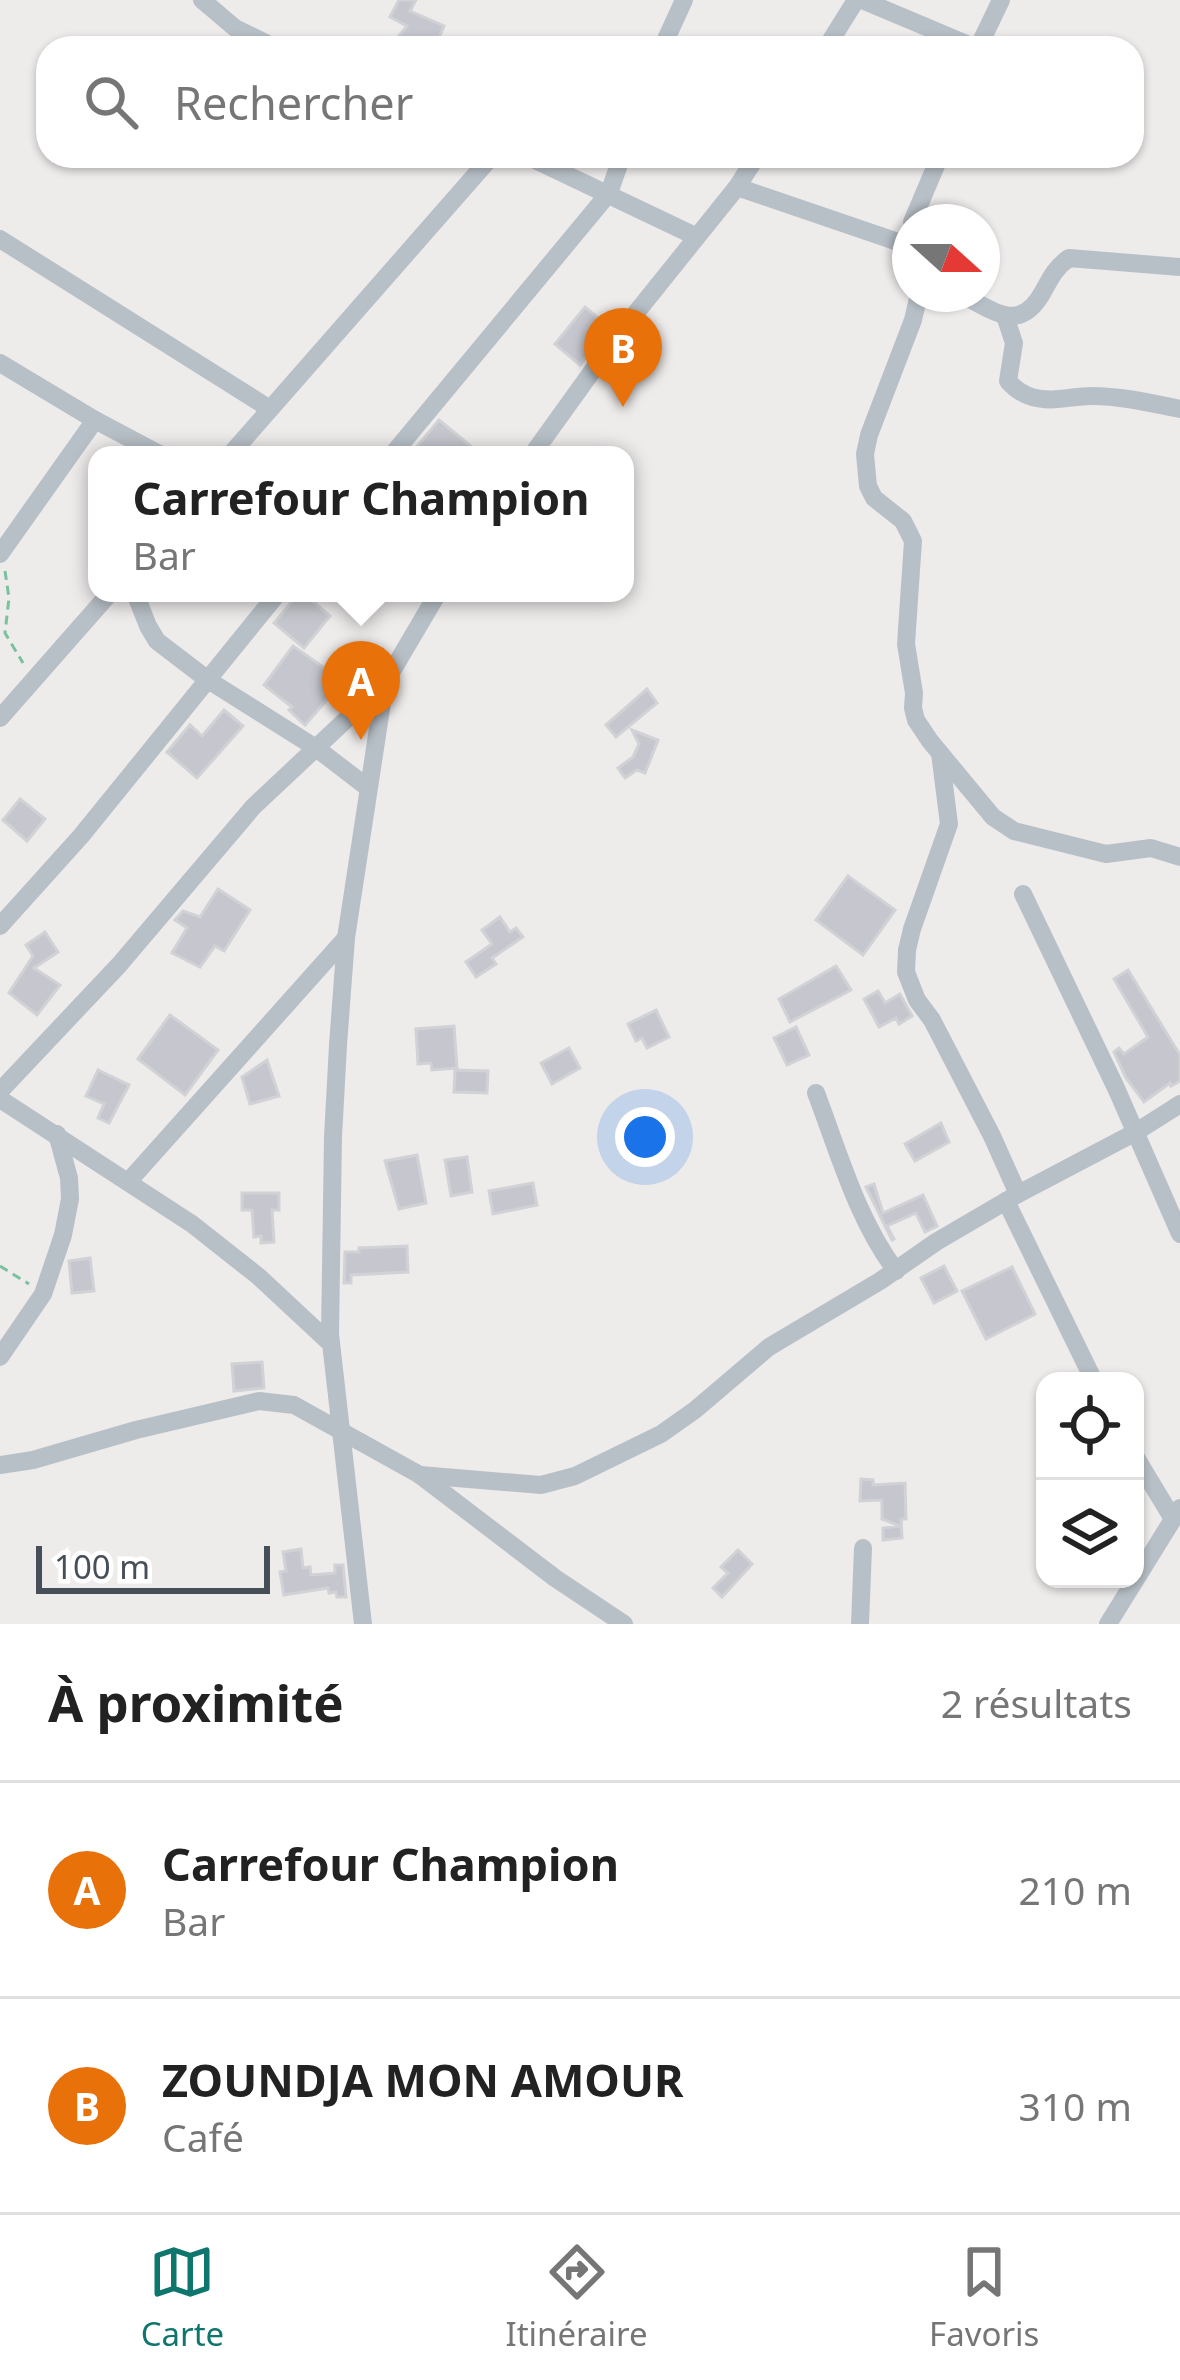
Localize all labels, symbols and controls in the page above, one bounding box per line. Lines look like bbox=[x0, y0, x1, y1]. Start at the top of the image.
search box bbox=[36, 36, 1144, 168]
icon: search bbox=[78, 69, 144, 135]
text: Rechercher bbox=[174, 72, 413, 133]
north arrow bbox=[892, 204, 1000, 312]
pin: B bbox=[584, 308, 662, 407]
popup bbox=[88, 446, 634, 602]
text: Carrefour Champion bbox=[133, 467, 589, 528]
text: Bar bbox=[133, 528, 196, 581]
pin: A bbox=[322, 641, 400, 740]
your location bbox=[615, 1107, 675, 1167]
map controls bbox=[1036, 1372, 1144, 1588]
button: locate bbox=[1036, 1372, 1144, 1480]
button: layers bbox=[1036, 1480, 1144, 1588]
scale bar bbox=[36, 1540, 270, 1593]
text: 100 m bbox=[54, 1544, 150, 1589]
text: À proximité bbox=[48, 1667, 344, 1737]
text: 2 résultats bbox=[941, 1676, 1132, 1729]
text: Carrefour Champion bbox=[162, 1833, 619, 1894]
text: A bbox=[74, 1863, 101, 1916]
text: 210 m bbox=[1018, 1863, 1132, 1916]
text: Bar bbox=[162, 1894, 225, 1947]
text: ZOUNDJA MON AMOUR bbox=[162, 2049, 684, 2110]
text: B bbox=[74, 2079, 100, 2132]
text: 310 m bbox=[1018, 2079, 1132, 2132]
text: Café bbox=[162, 2110, 244, 2163]
tab: Carte bbox=[141, 2239, 224, 2356]
tab: Itinéraire bbox=[506, 2239, 648, 2356]
tab: Favoris bbox=[929, 2239, 1039, 2356]

